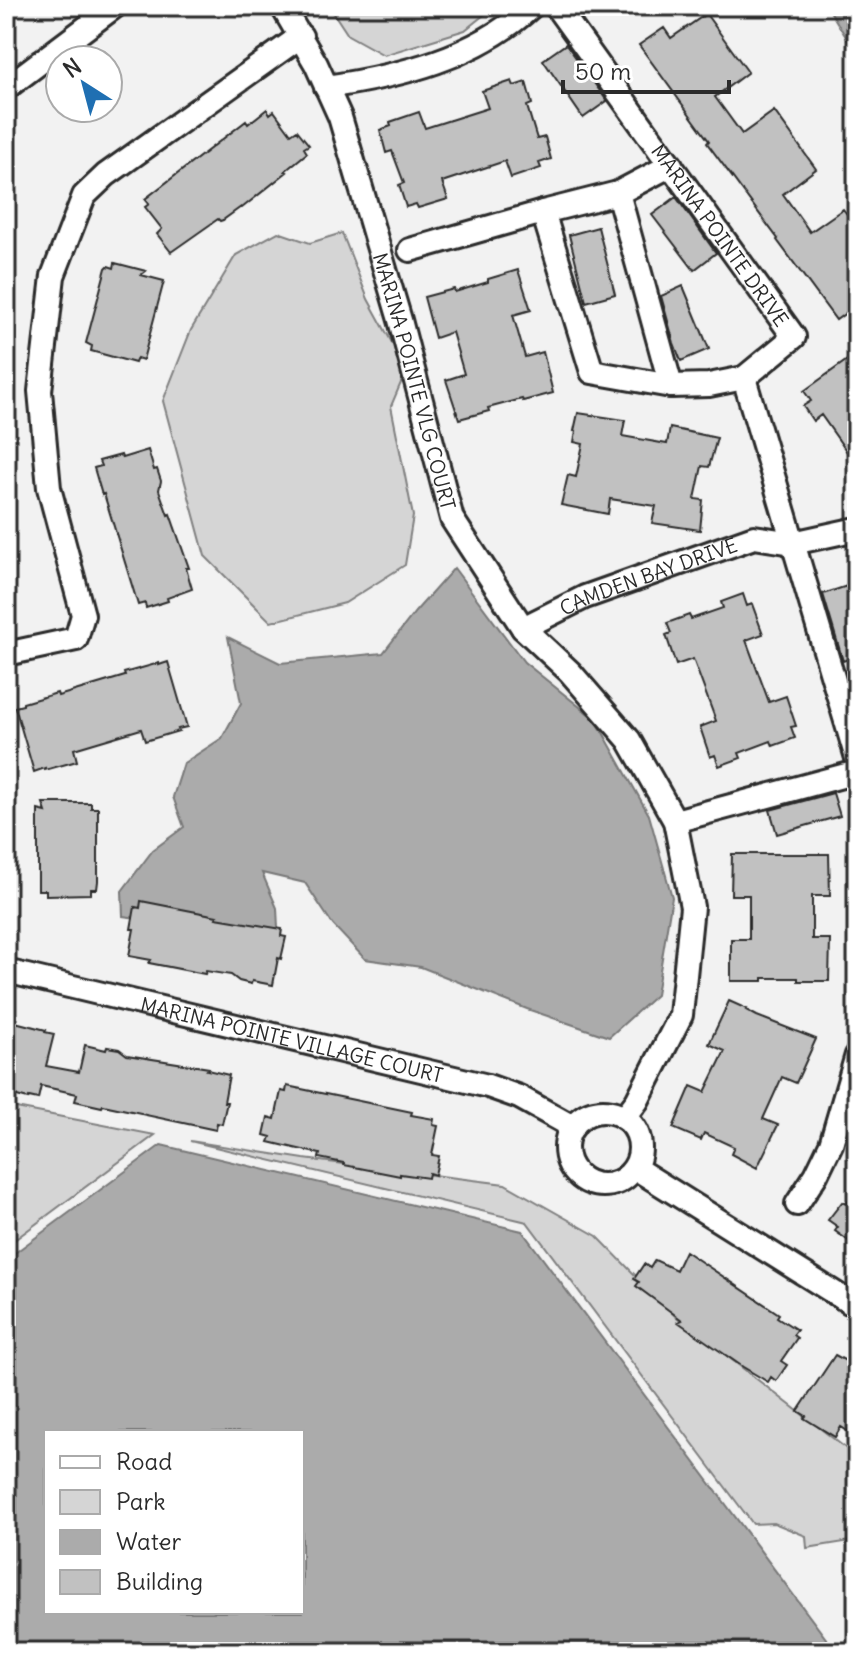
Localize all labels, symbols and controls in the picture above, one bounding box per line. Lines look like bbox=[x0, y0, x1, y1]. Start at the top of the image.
north arrow bbox=[44, 44, 124, 124]
scale bar bbox=[563, 44, 729, 94]
text: N bbox=[58, 52, 87, 84]
text: 50 m bbox=[575, 56, 631, 86]
street label: MARINA POINTE DRIVE bbox=[647, 139, 795, 331]
street label: MARINA POINTE VLG COURT bbox=[368, 250, 462, 512]
street label: CAMDEN BAY DRIVE bbox=[555, 532, 740, 620]
street label: MARINA POINTE VILLAGE COURT bbox=[138, 991, 446, 1087]
legend bbox=[44, 1430, 304, 1614]
text: Road bbox=[116, 1446, 172, 1476]
text: Park bbox=[116, 1486, 166, 1516]
text: Water bbox=[116, 1526, 181, 1556]
text: Building bbox=[116, 1566, 203, 1596]

